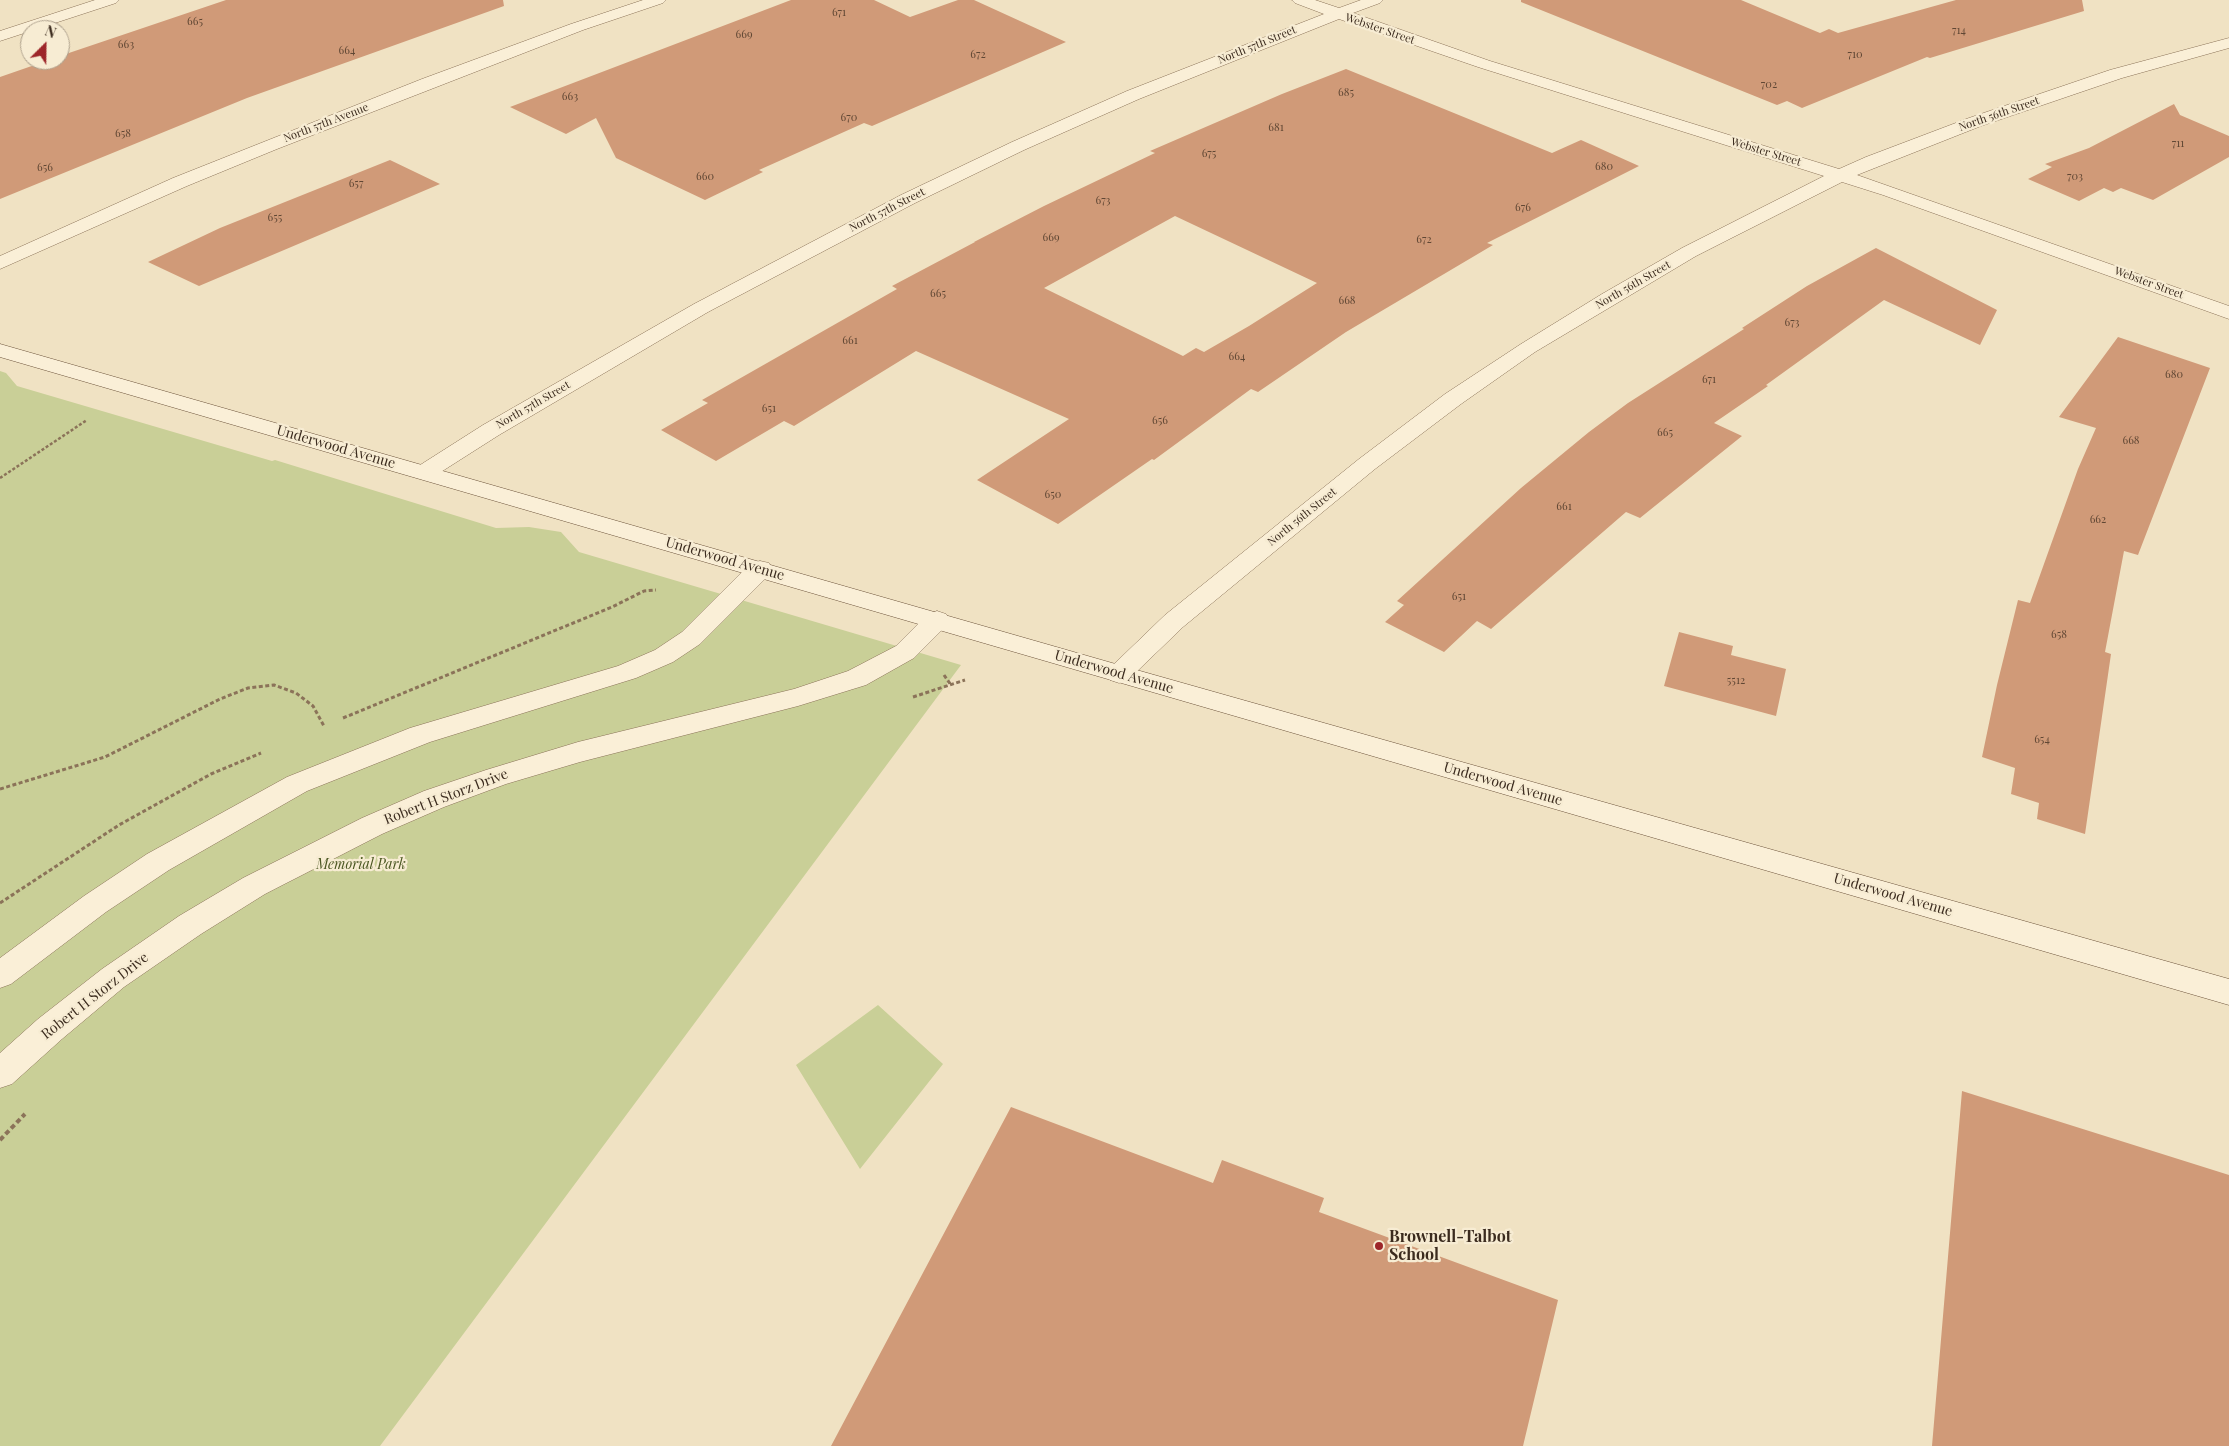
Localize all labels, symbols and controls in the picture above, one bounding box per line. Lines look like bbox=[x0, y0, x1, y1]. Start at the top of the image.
house number: 671 bbox=[832, 6, 846, 20]
street label: Webster Street bbox=[1344, 11, 1416, 47]
house number: 665 bbox=[187, 15, 203, 29]
north arrow bbox=[20, 20, 70, 70]
text: N bbox=[42, 21, 59, 42]
street label: North 57th Street bbox=[1216, 23, 1298, 67]
house number: 714 bbox=[1952, 24, 1966, 38]
house number: 669 bbox=[736, 28, 752, 42]
house number: 663 bbox=[118, 38, 134, 52]
house number: 664 bbox=[339, 44, 355, 58]
house number: 672 bbox=[970, 48, 986, 62]
house number: 710 bbox=[1847, 48, 1863, 62]
house number: 702 bbox=[1761, 78, 1777, 92]
house number: 685 bbox=[1338, 86, 1354, 100]
house number: 663 bbox=[562, 90, 578, 104]
street label: North 56th Street bbox=[1957, 94, 2041, 134]
street label: North 57th Avenue bbox=[282, 101, 370, 145]
house number: 670 bbox=[841, 111, 857, 125]
house number: 681 bbox=[1268, 121, 1284, 135]
house number: 658 bbox=[115, 127, 131, 141]
street label: Webster Street bbox=[1729, 135, 1803, 169]
house number: 711 bbox=[2172, 137, 2184, 151]
house number: 675 bbox=[1202, 147, 1216, 161]
house number: 680 bbox=[1595, 160, 1613, 174]
house number: 656 bbox=[37, 161, 53, 175]
house number: 660 bbox=[696, 170, 714, 184]
house number: 703 bbox=[2067, 170, 2083, 184]
house number: 657 bbox=[349, 177, 363, 191]
street label: North 57th Street bbox=[847, 185, 927, 235]
house number: 673 bbox=[1095, 194, 1111, 208]
house number: 676 bbox=[1515, 201, 1531, 215]
house number: 655 bbox=[268, 211, 282, 225]
house number: 669 bbox=[1043, 231, 1059, 245]
house number: 672 bbox=[1416, 233, 1432, 247]
street label: North 56th Street bbox=[1593, 258, 1673, 312]
street label: Webster Street bbox=[2113, 264, 2185, 302]
house number: 665 bbox=[930, 287, 946, 301]
house number: 668 bbox=[1338, 294, 1356, 308]
house number: 673 bbox=[1784, 316, 1800, 330]
house number: 661 bbox=[842, 334, 858, 348]
house number: 664 bbox=[1229, 350, 1245, 364]
house number: 680 bbox=[2165, 368, 2183, 382]
house number: 671 bbox=[1702, 373, 1716, 387]
street label: North 57th Street bbox=[494, 378, 572, 432]
house number: 651 bbox=[762, 402, 776, 416]
house number: 656 bbox=[1152, 414, 1168, 428]
street label: Underwood Avenue bbox=[275, 422, 397, 472]
house number: 665 bbox=[1657, 426, 1673, 440]
house number: 668 bbox=[2122, 434, 2140, 448]
street label: North 56th Street bbox=[1265, 485, 1339, 549]
house number: 650 bbox=[1045, 488, 1061, 502]
house number: 661 bbox=[1556, 500, 1572, 514]
house number: 662 bbox=[2090, 513, 2106, 527]
street label: Underwood Avenue bbox=[664, 534, 786, 584]
house number: 651 bbox=[1452, 590, 1466, 604]
house number: 658 bbox=[2051, 628, 2067, 642]
street label: Underwood Avenue bbox=[1053, 647, 1175, 697]
house number: 5512 bbox=[1727, 674, 1745, 688]
house number: 654 bbox=[2034, 733, 2050, 747]
street label: Underwood Avenue bbox=[1442, 759, 1564, 809]
street label: Robert H Storz Drive bbox=[382, 766, 510, 828]
park label: Memorial Park bbox=[316, 857, 406, 873]
street label: Underwood Avenue bbox=[1832, 870, 1954, 920]
street label: Robert H Storz Drive bbox=[38, 949, 152, 1043]
place label: Brownell-Talbot School bbox=[1389, 1227, 1511, 1265]
marker: Brownell-Talbot School bbox=[1373, 1240, 1385, 1252]

